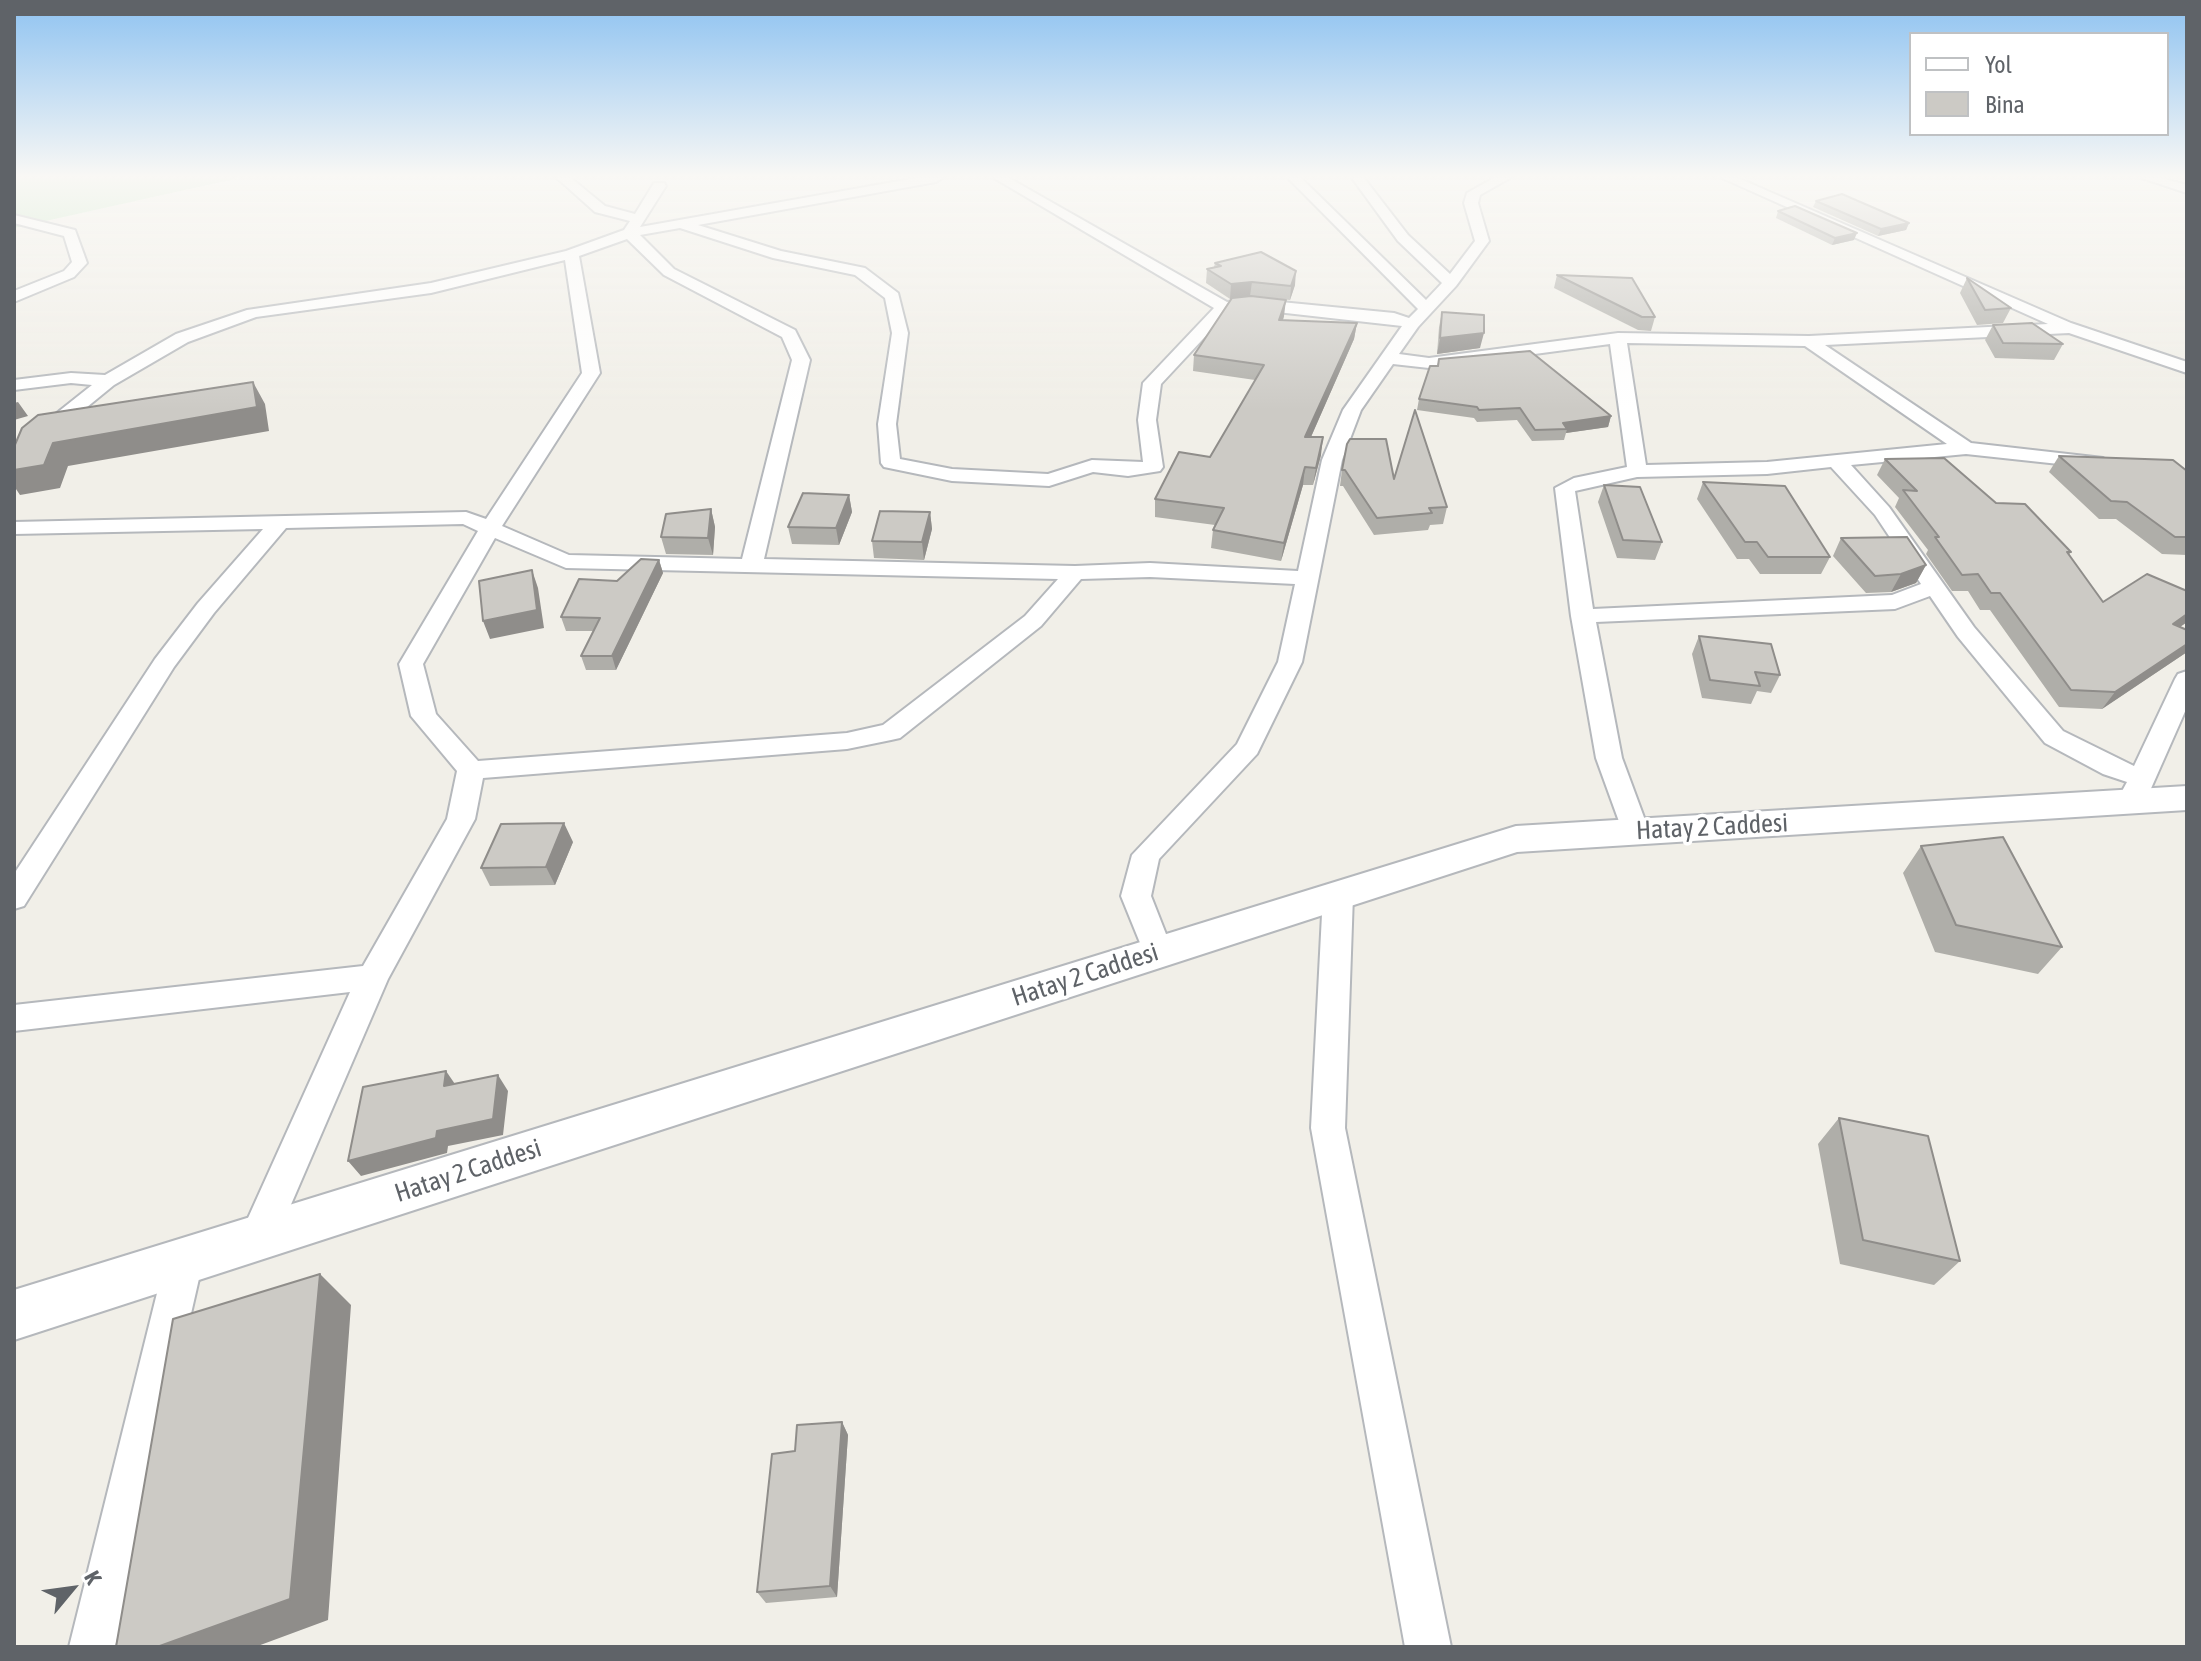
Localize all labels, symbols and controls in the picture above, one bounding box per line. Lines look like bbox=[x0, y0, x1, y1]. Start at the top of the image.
legend bbox=[1909, 32, 2169, 136]
text: Yol bbox=[1985, 51, 2012, 78]
text: Bina bbox=[1985, 91, 2025, 118]
street label: Hatay 2 Caddesi bbox=[1635, 807, 1789, 847]
street label: Hatay 2 Caddesi bbox=[1008, 937, 1162, 1013]
street label: Hatay 2 Caddesi bbox=[391, 1133, 545, 1209]
north arrow bbox=[32, 1549, 112, 1629]
text: K bbox=[79, 1566, 107, 1588]

